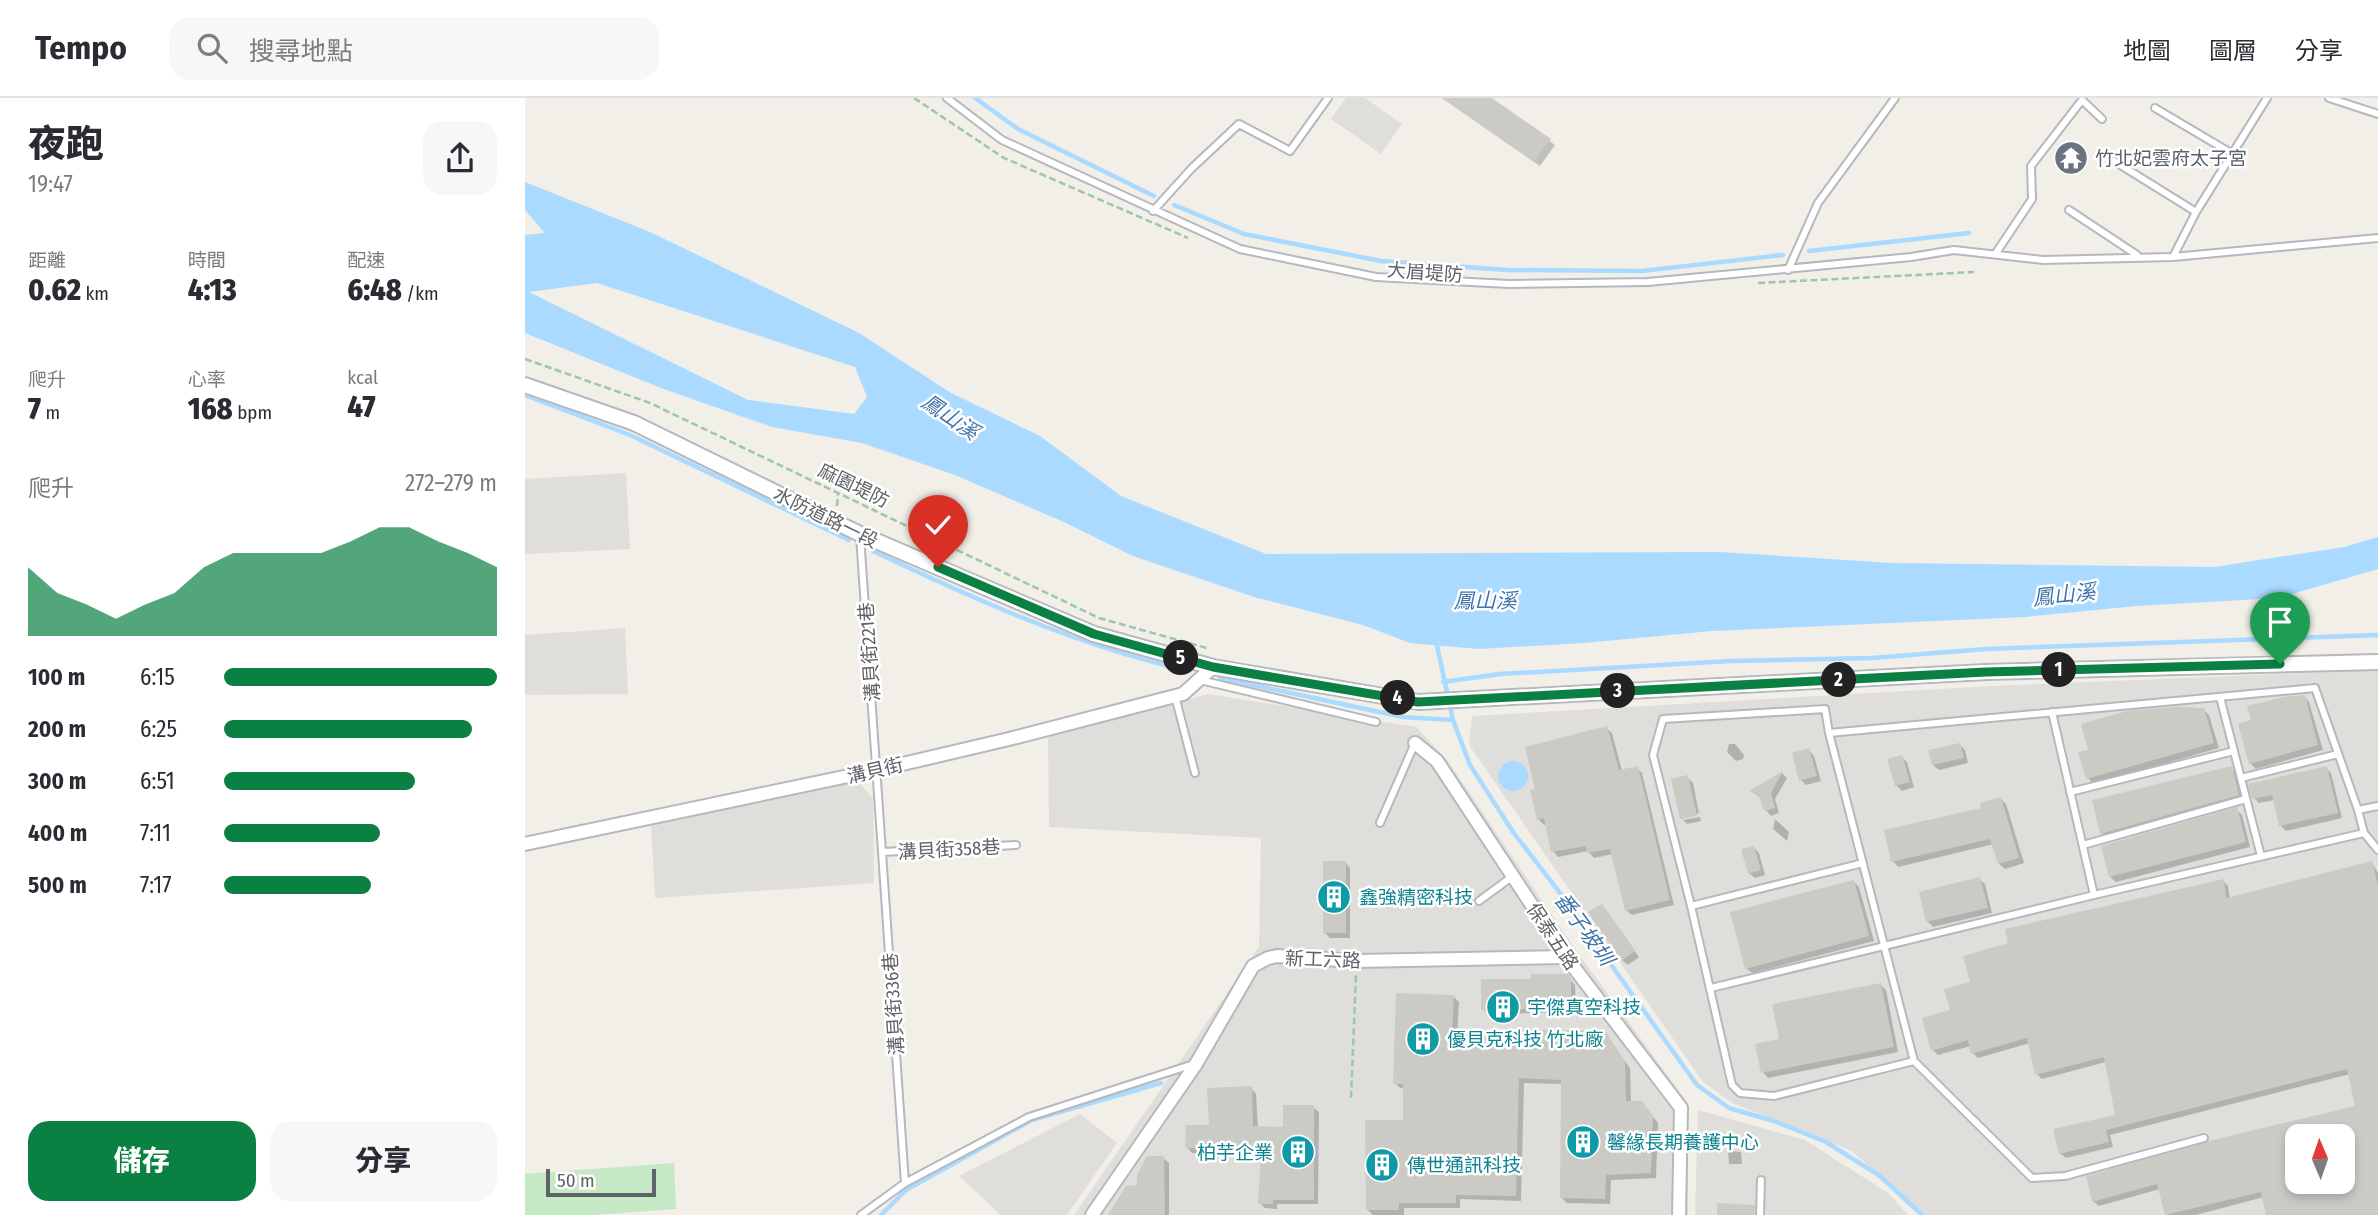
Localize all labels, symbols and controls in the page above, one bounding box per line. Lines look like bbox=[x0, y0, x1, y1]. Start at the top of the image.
search box bbox=[169, 17, 659, 80]
text: Tempo bbox=[35, 28, 127, 68]
icon: search bbox=[193, 29, 231, 67]
text: 搜尋地點 bbox=[249, 36, 353, 67]
text: 地圖 bbox=[2123, 37, 2171, 65]
text: 圖層 bbox=[2209, 37, 2257, 65]
text: 分享 bbox=[2295, 37, 2343, 65]
text: 夜跑 bbox=[28, 121, 104, 167]
button: share bbox=[423, 121, 497, 195]
temple icon: 竹北妃雲府太子宮 bbox=[2052, 139, 2090, 177]
place label: 竹北妃雲府太子宮 bbox=[2095, 147, 2247, 170]
text: 19:47 bbox=[28, 170, 73, 198]
text: 距離 bbox=[28, 249, 66, 272]
text: 時間 bbox=[188, 249, 226, 272]
text: 配速 bbox=[347, 249, 385, 272]
street label: 大眉堤防 bbox=[1386, 258, 1464, 287]
text: 0.62 bbox=[28, 272, 81, 308]
text: 4:13 bbox=[188, 272, 237, 308]
text: 6:48 bbox=[347, 272, 402, 308]
text: km bbox=[81, 282, 109, 305]
text: /km bbox=[402, 282, 439, 305]
text: kcal bbox=[347, 366, 378, 389]
text: 爬升 bbox=[28, 368, 66, 391]
text: 心率 bbox=[188, 368, 226, 391]
text: 47 bbox=[347, 389, 375, 425]
water label: 鳳山溪 bbox=[917, 389, 986, 447]
text: 7 bbox=[28, 391, 41, 427]
text: 168 bbox=[188, 391, 233, 427]
text: m bbox=[41, 401, 60, 424]
text: bpm bbox=[233, 401, 272, 424]
street label: 麻園堤防 bbox=[815, 458, 893, 512]
text: 272–279 m bbox=[405, 469, 497, 497]
text: 爬升 bbox=[28, 474, 74, 502]
street label: 水防道路一段 bbox=[770, 482, 882, 553]
pin bbox=[908, 495, 968, 567]
icon: check bbox=[919, 506, 957, 544]
water label: 鳳山溪 bbox=[2031, 578, 2100, 611]
water label: 鳳山溪 bbox=[1454, 588, 1519, 614]
pin bbox=[2250, 592, 2310, 664]
street label: 溝貝街221巷 bbox=[855, 601, 884, 703]
icon: arrive bbox=[2261, 603, 2299, 641]
pin: 5 bbox=[1163, 640, 1199, 676]
text: 5 bbox=[1176, 646, 1185, 669]
pin: 1 bbox=[2041, 652, 2077, 688]
text: 1 bbox=[2054, 658, 2063, 681]
pin: 2 bbox=[1821, 662, 1857, 698]
text: 100 m bbox=[28, 663, 85, 691]
text: 6:15 bbox=[140, 663, 175, 691]
text: 2 bbox=[1834, 668, 1843, 691]
pin: 3 bbox=[1601, 674, 1635, 708]
text: 3 bbox=[1613, 679, 1622, 702]
pin: 4 bbox=[1381, 680, 1415, 716]
text: 4 bbox=[1393, 686, 1402, 709]
text: 200 m bbox=[28, 715, 86, 743]
text: 6:25 bbox=[140, 715, 177, 743]
street label: 溝貝街 bbox=[845, 753, 905, 788]
text: 300 m bbox=[28, 767, 86, 795]
text: 6:51 bbox=[140, 767, 175, 795]
text: 400 m bbox=[28, 819, 87, 847]
text: 7:11 bbox=[140, 819, 171, 847]
street label: 溝貝街358巷 bbox=[897, 835, 1001, 864]
text: 500 m bbox=[28, 871, 87, 899]
text: 7:17 bbox=[140, 871, 172, 899]
building icon: 鑫強精密科技 bbox=[1315, 878, 1353, 916]
place label: 鑫強精密科技 bbox=[1359, 886, 1473, 909]
water label: 番子坡圳 bbox=[1549, 887, 1621, 973]
street label: 保泰五路 bbox=[1522, 898, 1583, 974]
street label: 新工六路 bbox=[1285, 947, 1361, 972]
street label: 溝貝街336巷 bbox=[878, 952, 909, 1056]
building icon: 宇傑真空科技 bbox=[1484, 988, 1522, 1026]
place label: 宇傑真空科技 bbox=[1527, 996, 1641, 1019]
building icon: 優貝克科技 竹北廠 bbox=[1404, 1020, 1442, 1058]
place label: 優貝克科技 竹北廠 bbox=[1447, 1028, 1603, 1051]
button: 儲存 bbox=[28, 1121, 256, 1201]
button: 分享 bbox=[270, 1121, 497, 1201]
building icon: 馨緣長期養護中心 bbox=[1564, 1123, 1602, 1161]
north arrow bbox=[2285, 1124, 2355, 1194]
map controls bbox=[2285, 1124, 2355, 1194]
place label: 馨緣長期養護中心 bbox=[1607, 1131, 1759, 1154]
building icon: 柏芋企業 bbox=[1279, 1133, 1317, 1171]
place label: 柏芋企業 bbox=[1197, 1141, 1273, 1164]
building icon: 傳世通訊科技 bbox=[1363, 1146, 1401, 1184]
place label: 傳世通訊科技 bbox=[1407, 1154, 1521, 1177]
scale bar bbox=[546, 1166, 656, 1198]
text: 50 m bbox=[557, 1169, 595, 1192]

